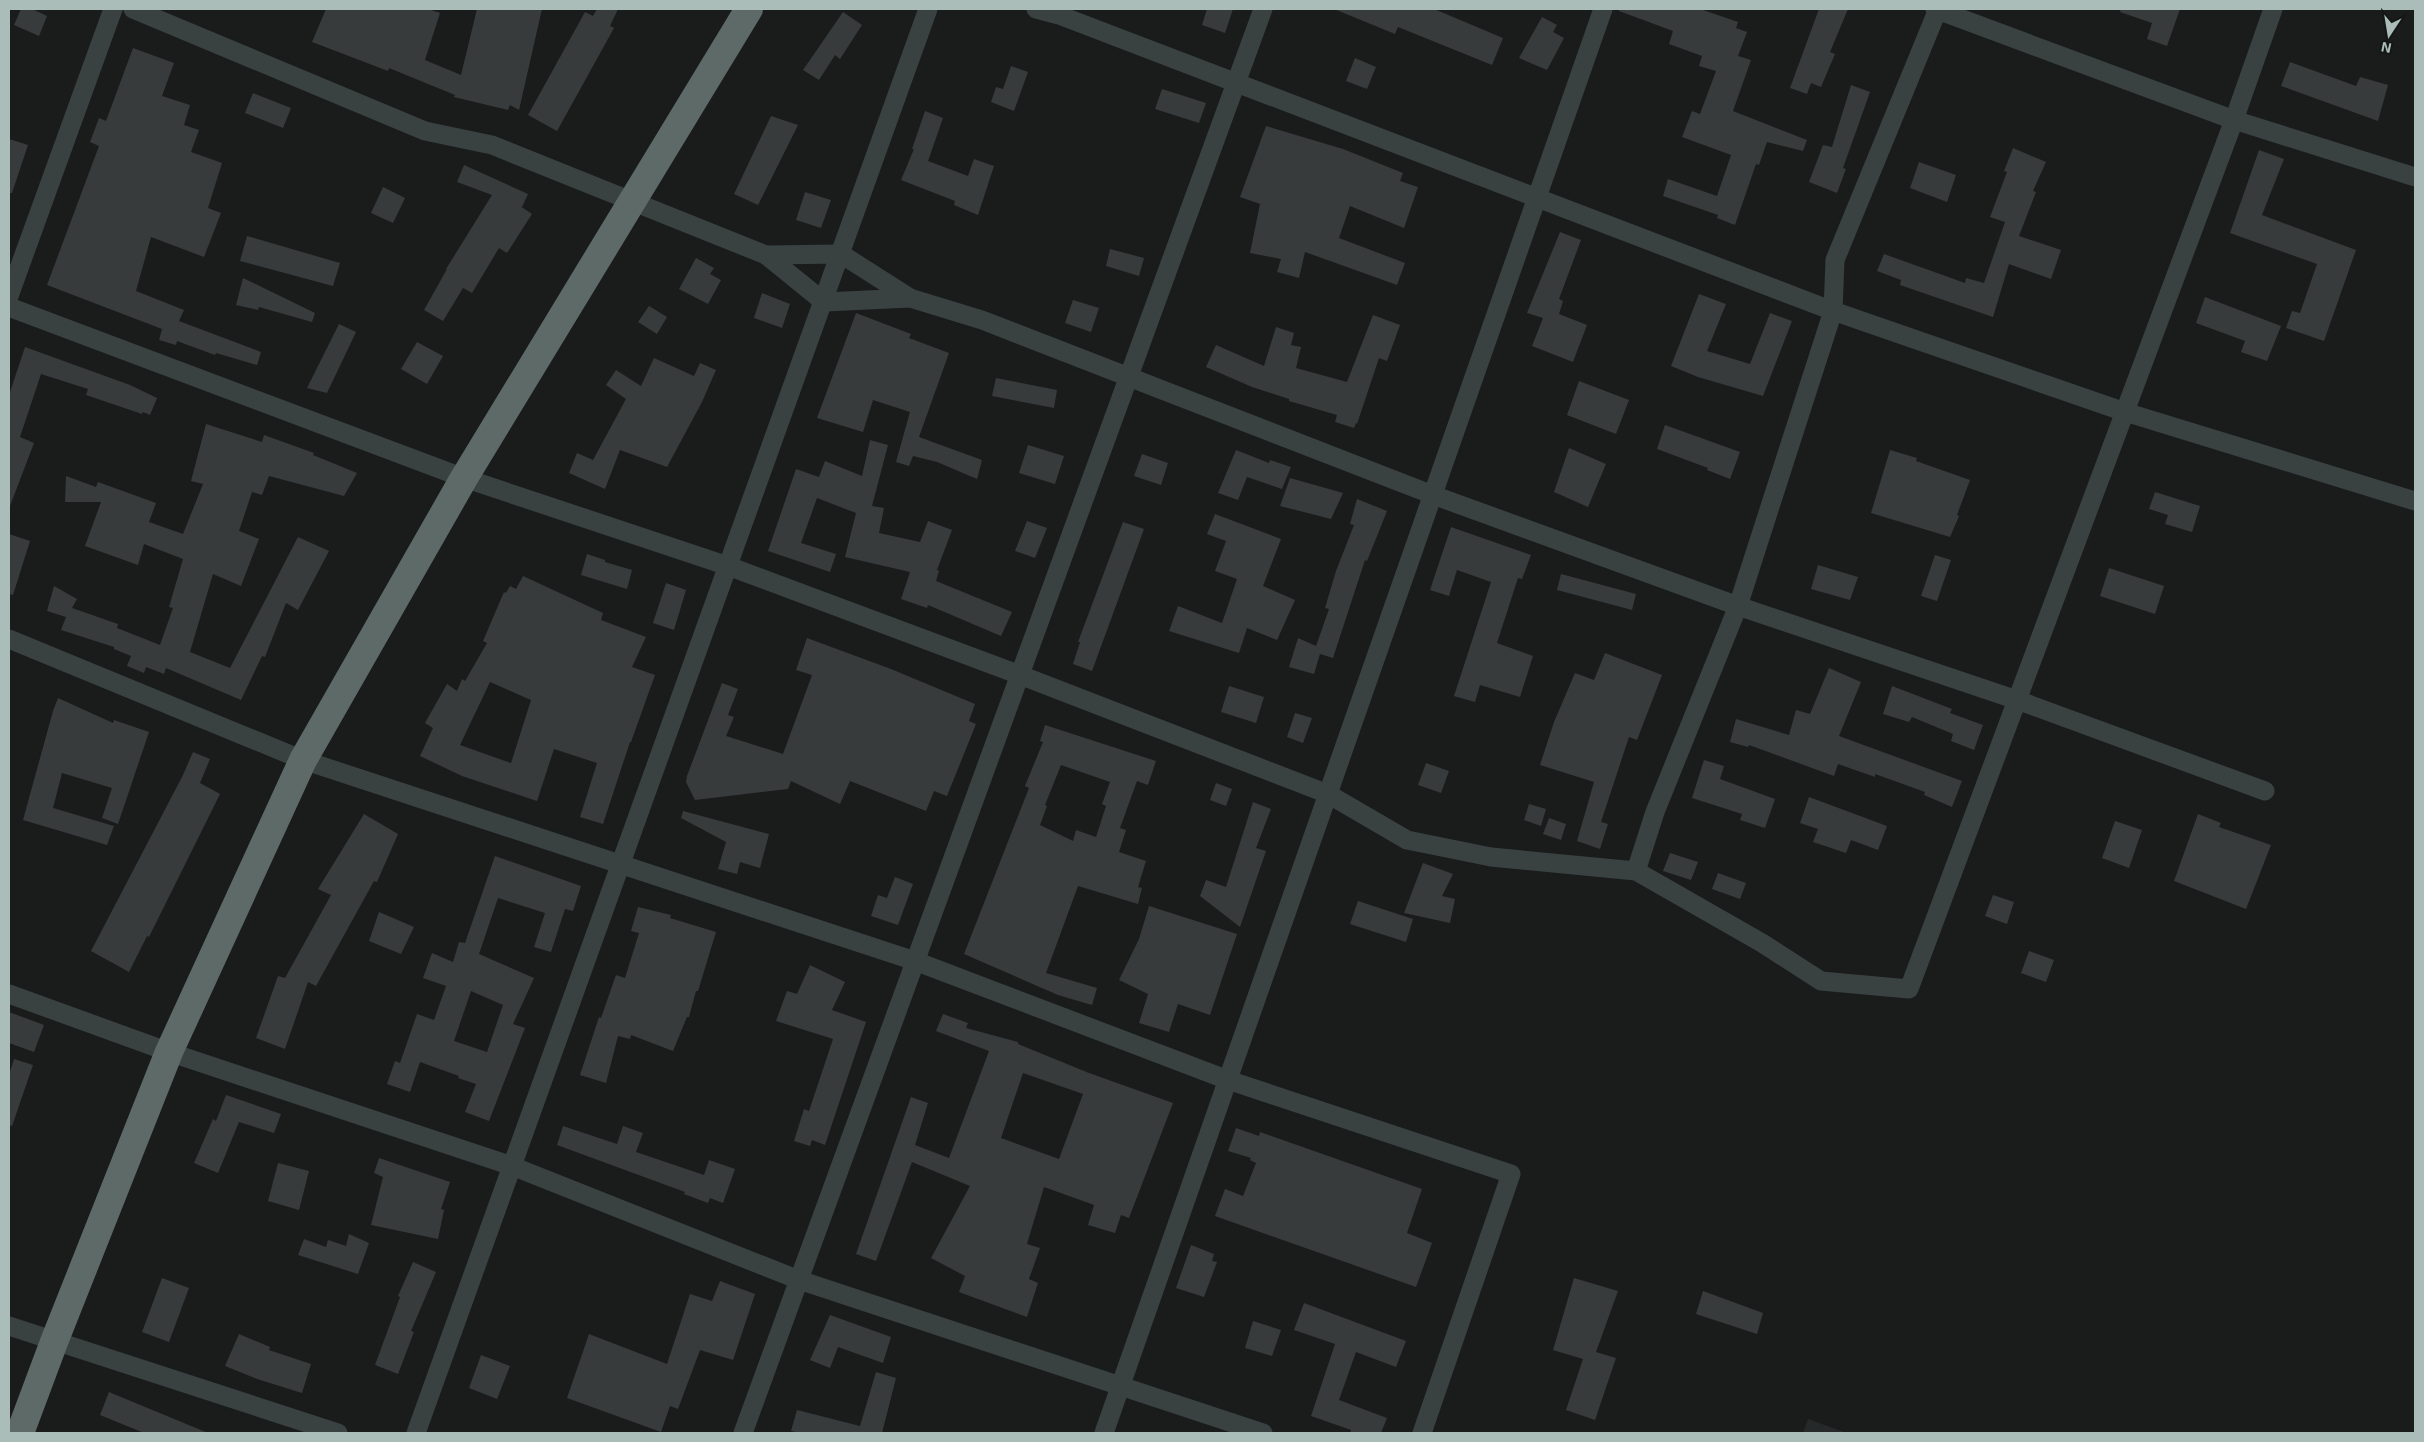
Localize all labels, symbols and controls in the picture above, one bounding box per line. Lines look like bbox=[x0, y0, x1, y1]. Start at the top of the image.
north arrow bbox=[2364, 10, 2414, 60]
text: N bbox=[2379, 39, 2393, 58]

